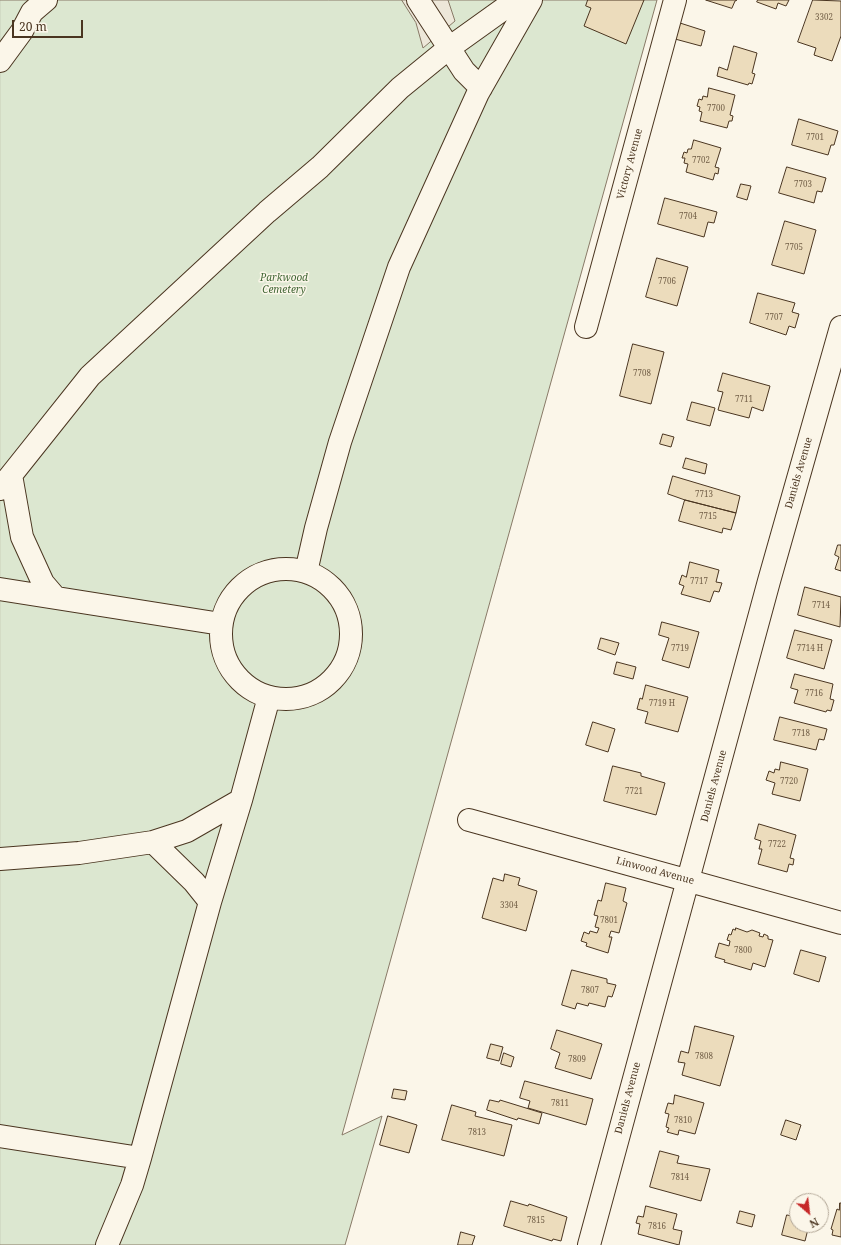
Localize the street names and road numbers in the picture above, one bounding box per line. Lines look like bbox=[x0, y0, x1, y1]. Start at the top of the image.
street label: Victory Avenue bbox=[615, 127, 645, 201]
street label: Daniels Avenue bbox=[783, 436, 815, 510]
street label: Daniels Avenue bbox=[699, 749, 729, 823]
street label: Linwood Avenue bbox=[615, 855, 695, 887]
street label: Daniels Avenue bbox=[613, 1061, 643, 1135]

